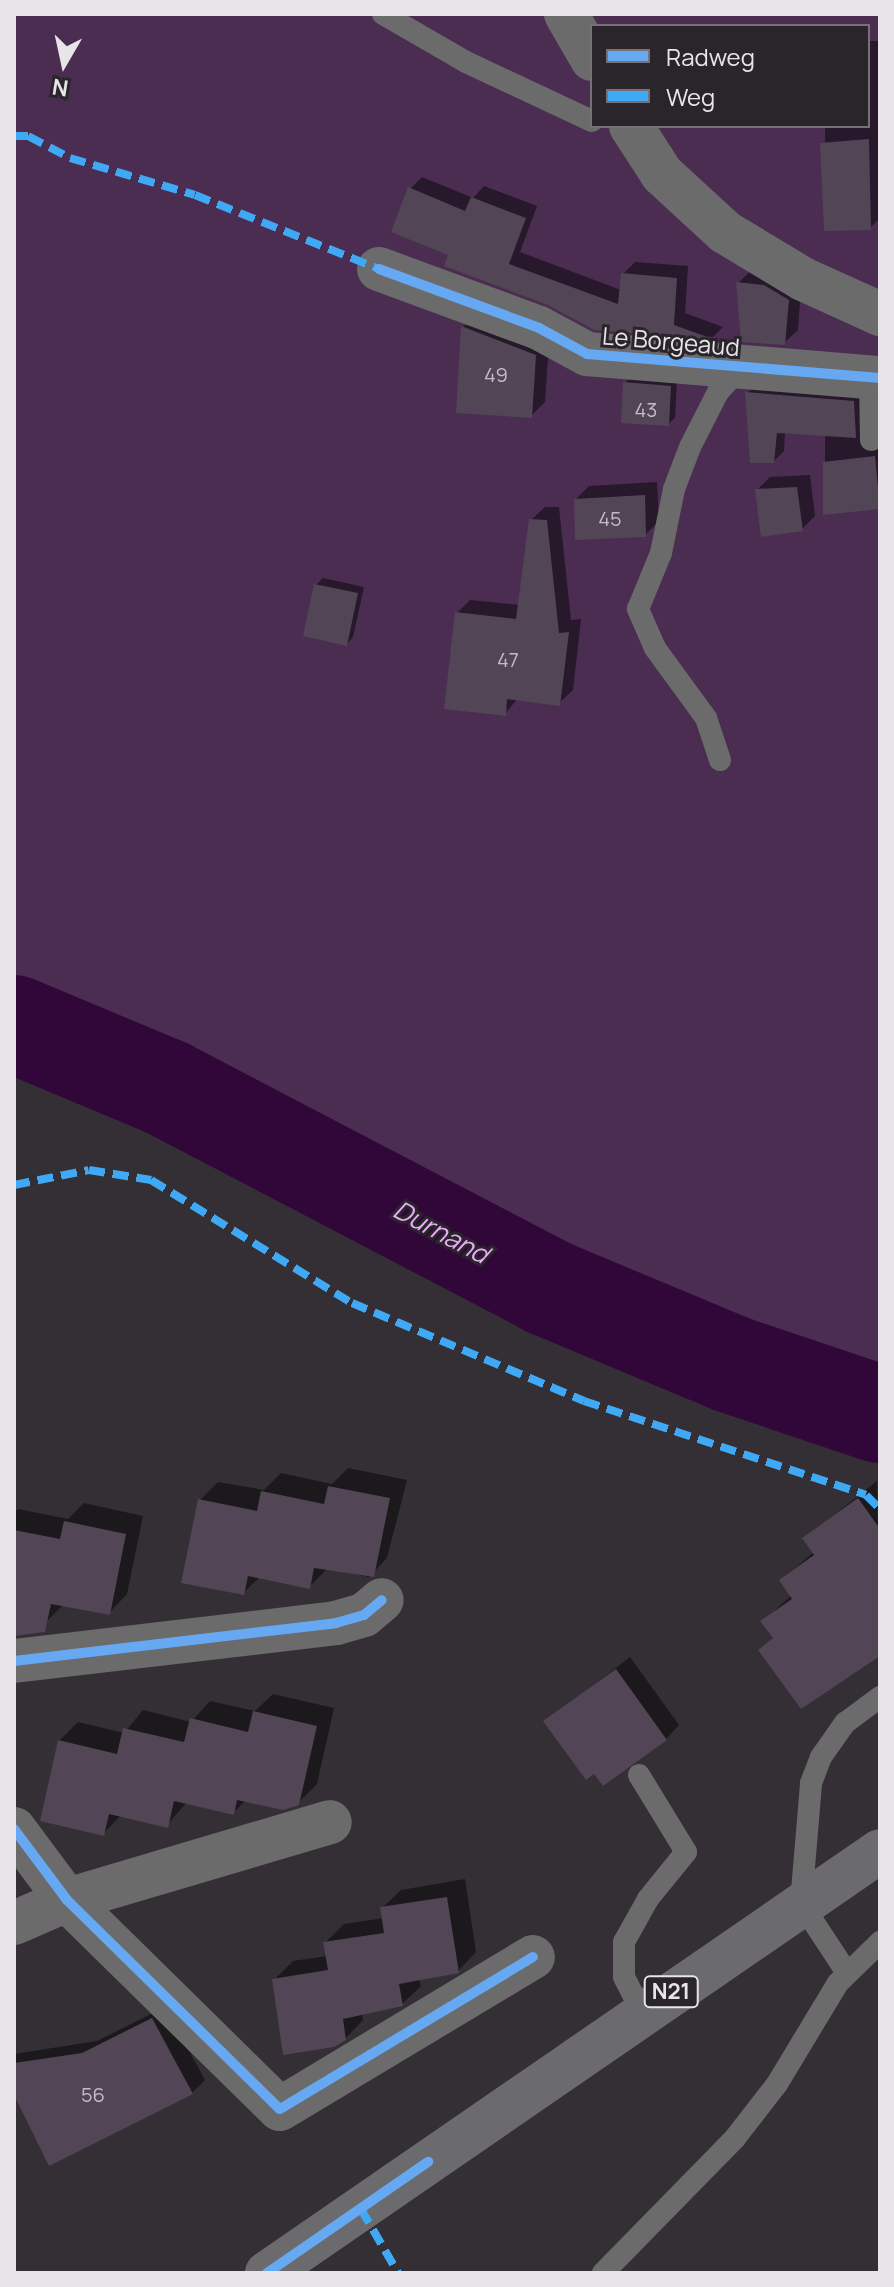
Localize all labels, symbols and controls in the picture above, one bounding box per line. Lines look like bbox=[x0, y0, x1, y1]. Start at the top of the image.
north arrow bbox=[24, 24, 104, 104]
legend bbox=[590, 24, 870, 128]
text: Radweg bbox=[666, 40, 755, 73]
text: N bbox=[50, 72, 70, 104]
text: Weg bbox=[666, 80, 715, 113]
street label: Le Borgeaud bbox=[601, 321, 741, 361]
house number: 49 bbox=[484, 362, 508, 386]
house number: 43 bbox=[635, 397, 657, 421]
house number: 45 bbox=[598, 506, 622, 530]
house number: 47 bbox=[497, 647, 519, 671]
water label: Durnand bbox=[388, 1194, 494, 1270]
road number: N21 bbox=[643, 1974, 699, 2010]
house number: 56 bbox=[81, 2082, 105, 2106]

